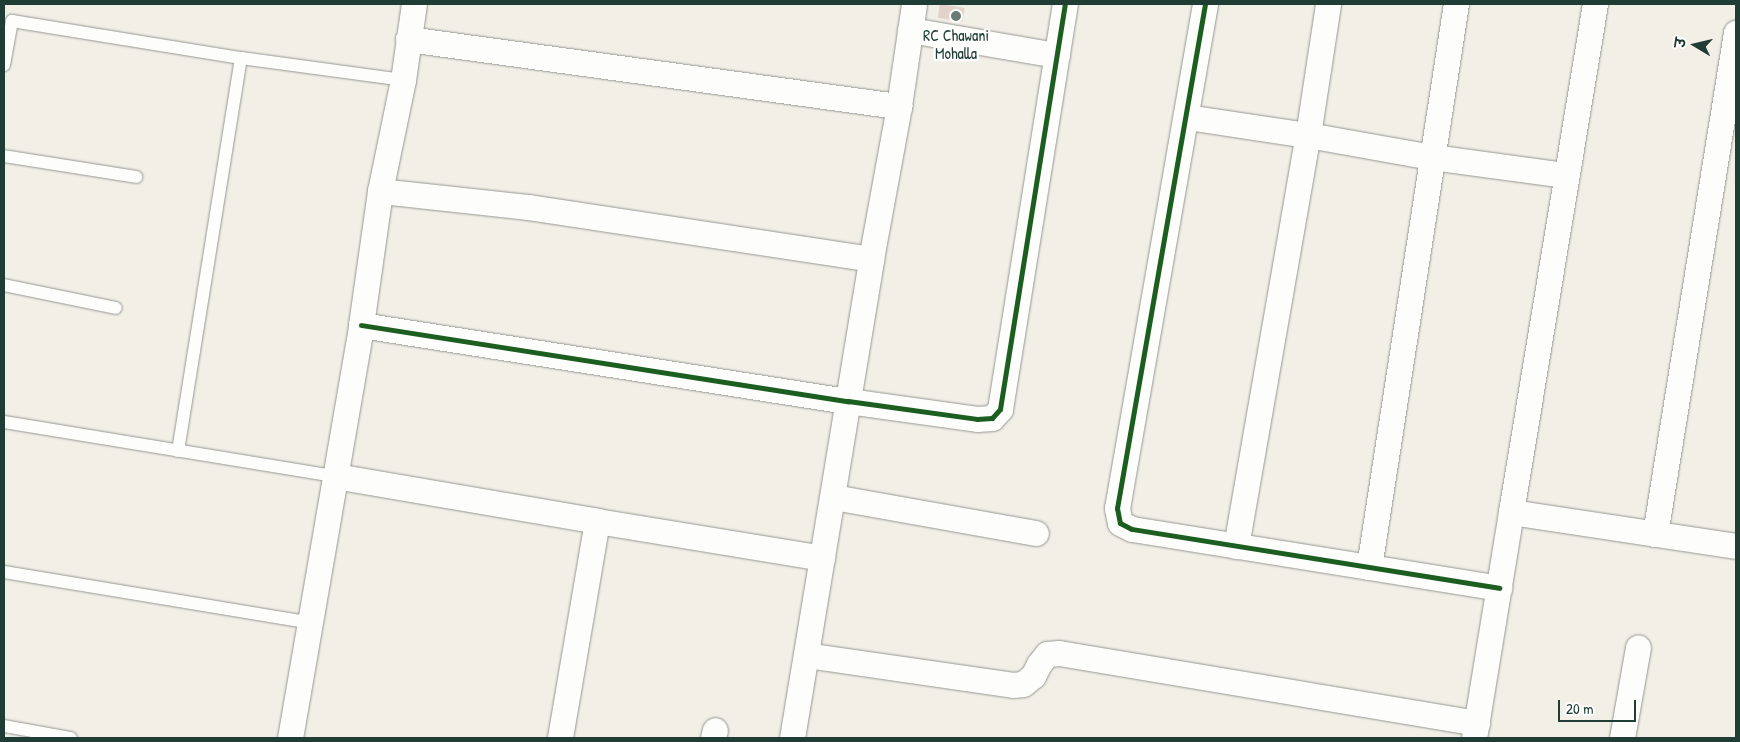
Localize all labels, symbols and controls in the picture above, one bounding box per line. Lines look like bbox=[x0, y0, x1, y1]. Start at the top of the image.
marker: RC Chawani Mohalla bbox=[949, 9, 963, 23]
north arrow bbox=[1670, 20, 1720, 70]
place label: RC Chawani Mohalla bbox=[923, 25, 989, 63]
text: उ bbox=[1670, 36, 1690, 49]
scale bar bbox=[1560, 690, 1638, 722]
text: 20 m bbox=[1566, 698, 1593, 719]

